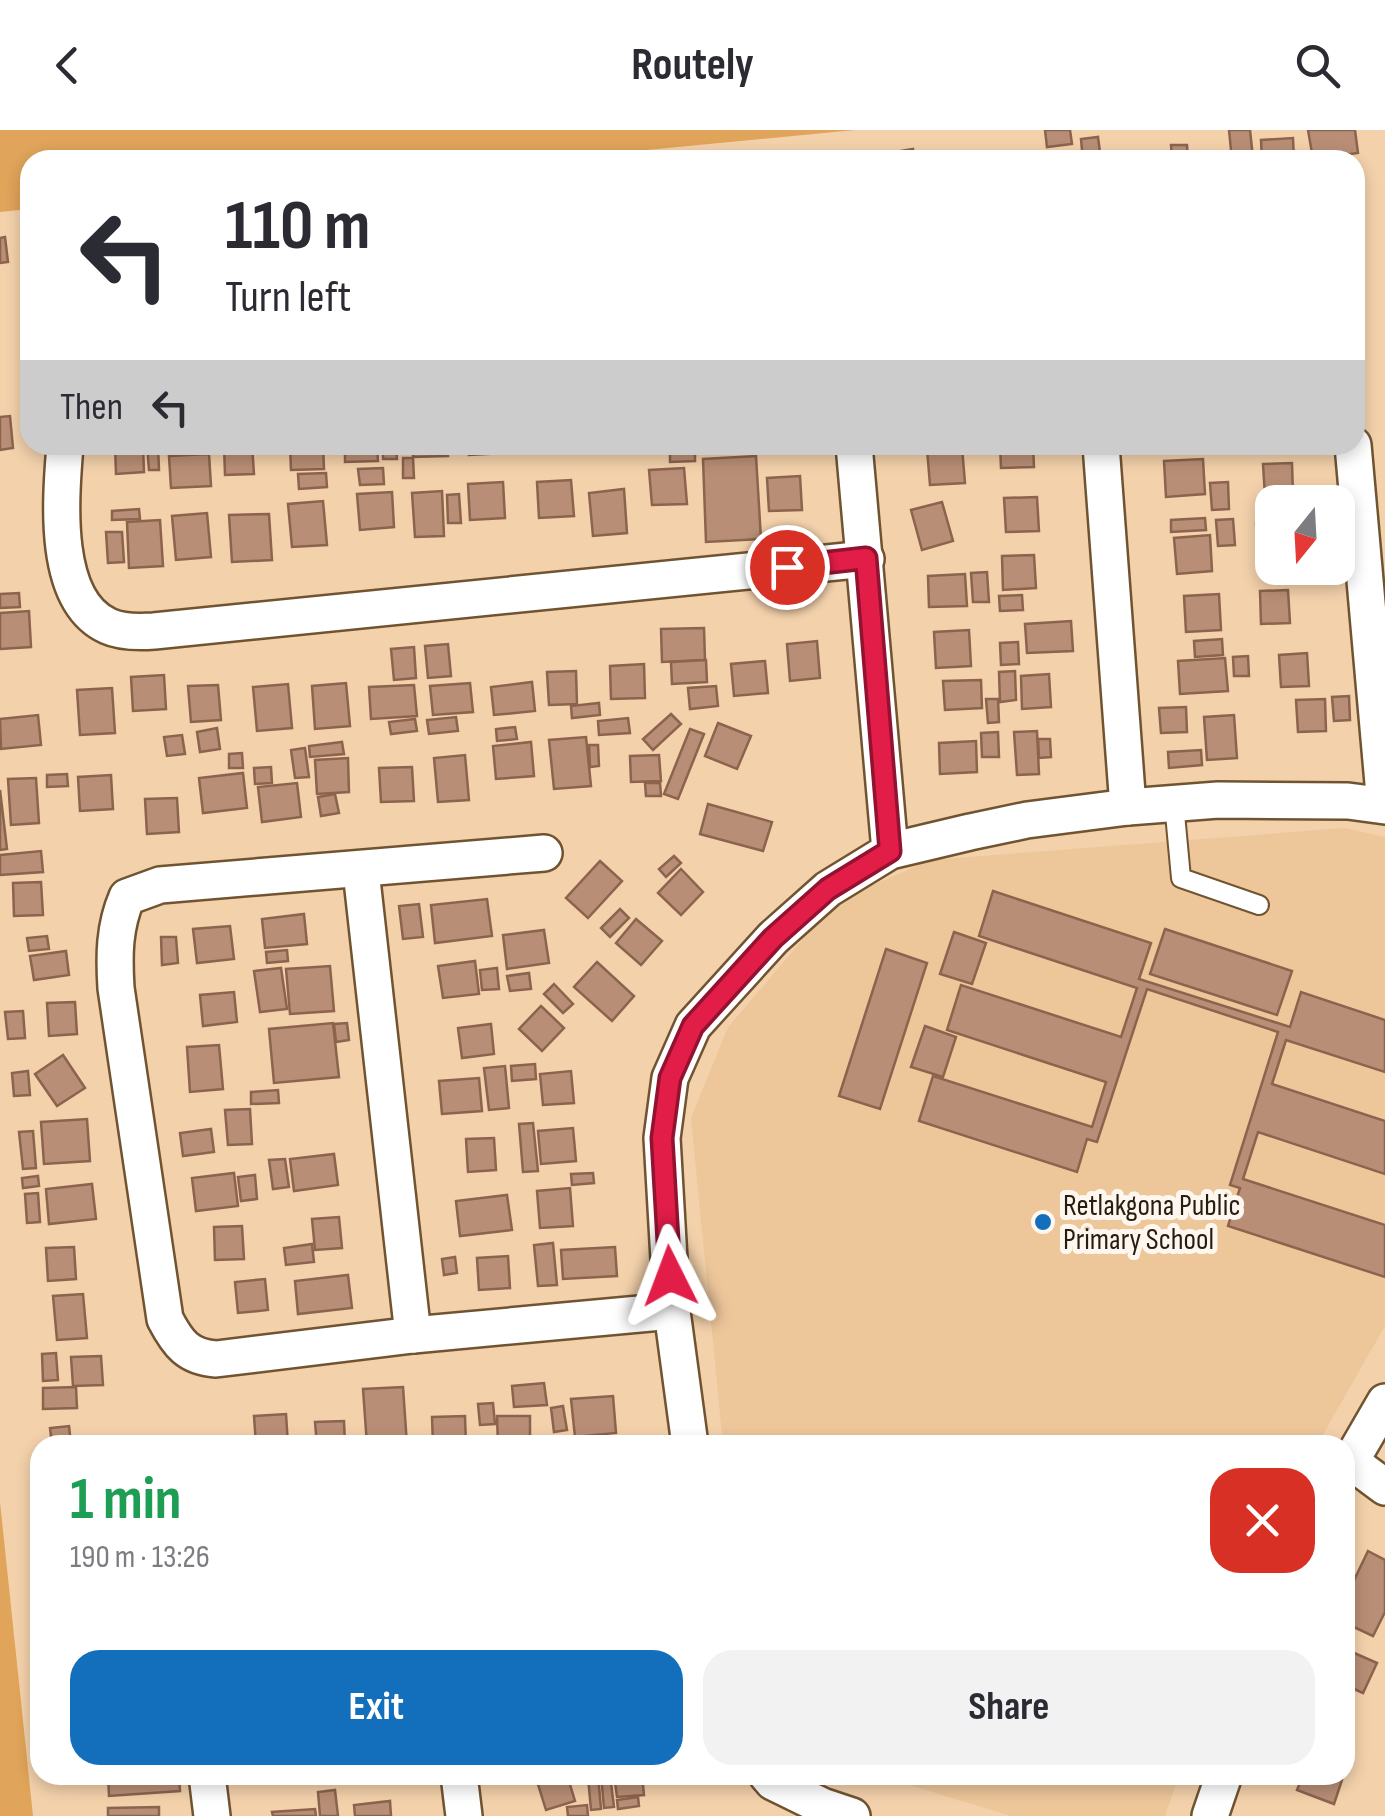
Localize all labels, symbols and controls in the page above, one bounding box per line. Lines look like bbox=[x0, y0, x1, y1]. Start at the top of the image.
icon: back bbox=[40, 38, 95, 93]
text: Routely bbox=[631, 38, 754, 93]
icon: search bbox=[1290, 38, 1345, 93]
text: 110 m bbox=[225, 185, 371, 269]
icon: left bbox=[60, 190, 190, 320]
text: Turn left bbox=[225, 270, 351, 325]
icon: left bbox=[143, 380, 198, 435]
text: Then bbox=[60, 385, 123, 430]
north arrow bbox=[1255, 485, 1355, 585]
map controls bbox=[1255, 485, 1355, 585]
pin bbox=[745, 525, 830, 610]
icon: arrive bbox=[760, 540, 815, 595]
place label: Retlakgona Public Primary School bbox=[1063, 1188, 1240, 1258]
marker: Retlakgona Public Primary School bbox=[1032, 1211, 1054, 1233]
position arrow bbox=[618, 1224, 722, 1328]
text: 1 min bbox=[70, 1464, 182, 1536]
button: close bbox=[1210, 1468, 1315, 1573]
text: 190 m · 13:26 bbox=[70, 1538, 210, 1577]
button: Exit bbox=[70, 1650, 683, 1765]
button: Share bbox=[703, 1650, 1315, 1765]

